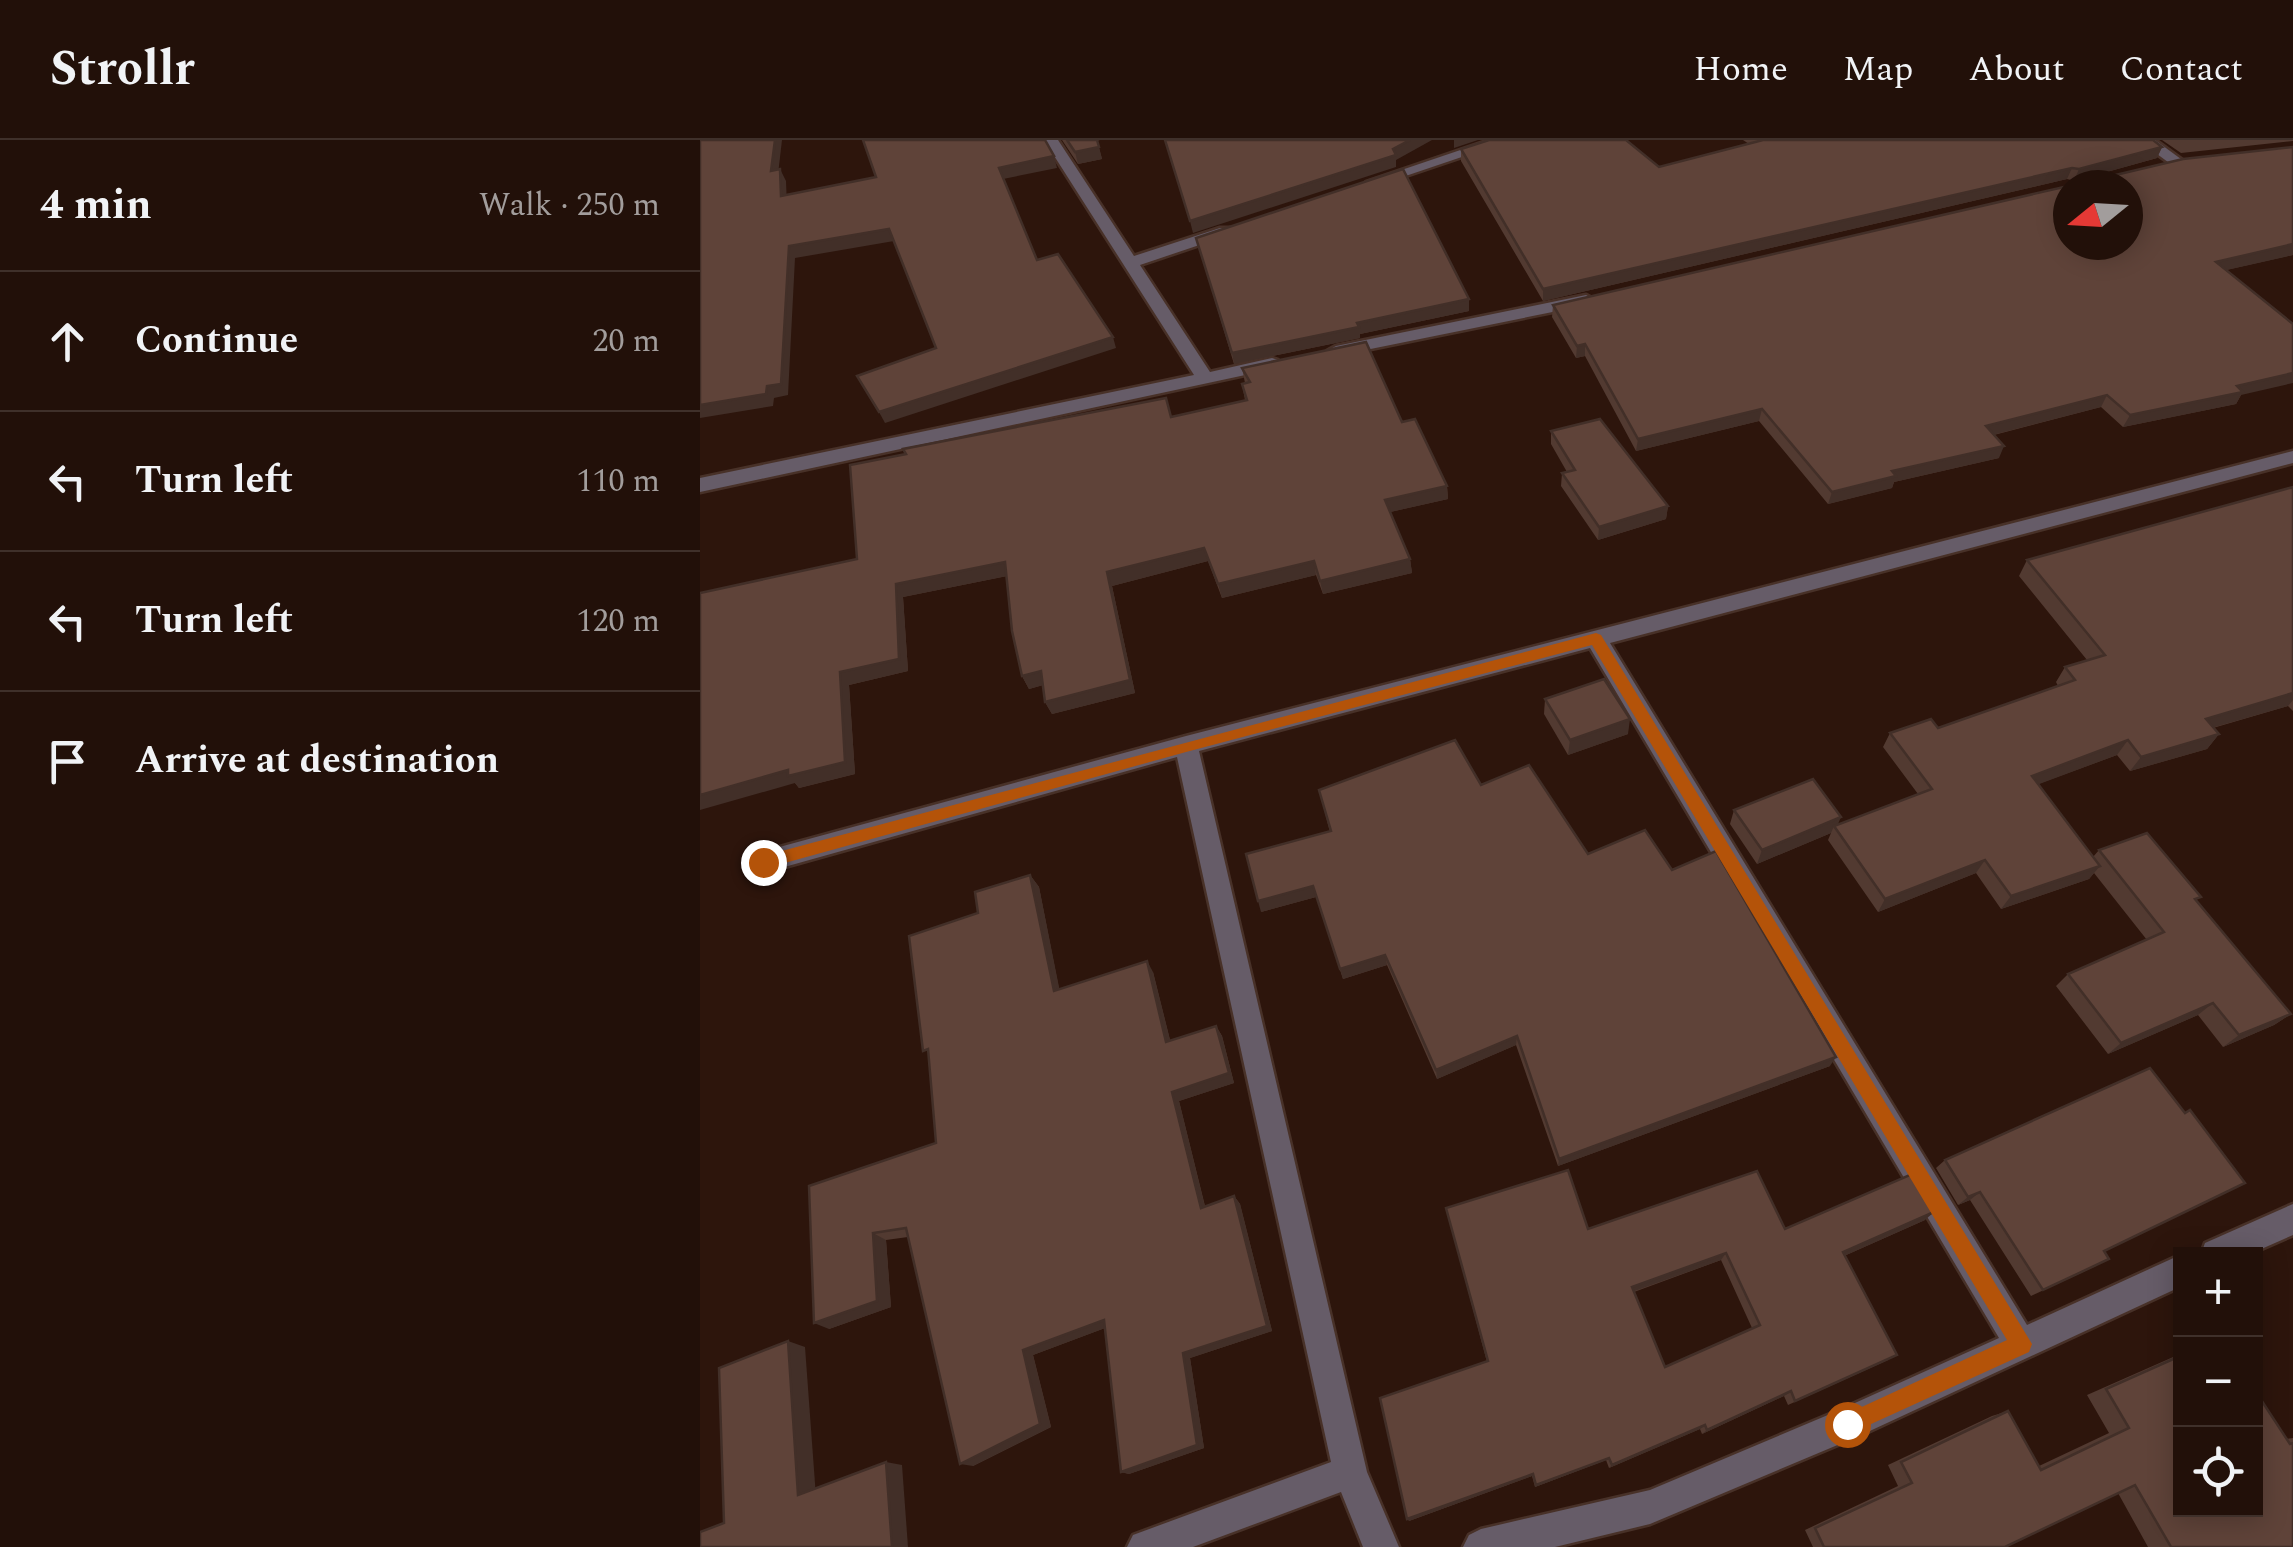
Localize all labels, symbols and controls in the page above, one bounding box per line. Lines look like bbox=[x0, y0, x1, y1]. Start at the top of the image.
text: Strollr bbox=[50, 33, 195, 106]
text: Home bbox=[1694, 43, 1788, 96]
text: Map bbox=[1843, 43, 1913, 96]
text: About bbox=[1968, 43, 2065, 96]
text: Contact bbox=[2120, 43, 2243, 96]
north arrow bbox=[2053, 170, 2143, 260]
text: 4 min bbox=[40, 174, 152, 237]
text: Walk · 250 m bbox=[479, 181, 660, 230]
text: Continue bbox=[135, 312, 298, 370]
icon: ahead bbox=[40, 314, 95, 369]
text: 20 m bbox=[592, 317, 660, 366]
text: Turn left bbox=[135, 452, 293, 510]
icon: left bbox=[40, 454, 95, 509]
text: 110 m bbox=[576, 457, 660, 506]
text: Turn left bbox=[135, 592, 293, 650]
icon: left bbox=[40, 594, 95, 649]
text: 120 m bbox=[576, 597, 660, 646]
text: Arrive at destination bbox=[135, 732, 499, 790]
icon: arrive bbox=[40, 734, 95, 789]
route end bbox=[741, 840, 787, 886]
map controls bbox=[2173, 1247, 2263, 1517]
button: + bbox=[2173, 1247, 2263, 1337]
button: − bbox=[2173, 1337, 2263, 1427]
route start bbox=[1825, 1402, 1871, 1448]
button: locate bbox=[2173, 1427, 2263, 1517]

